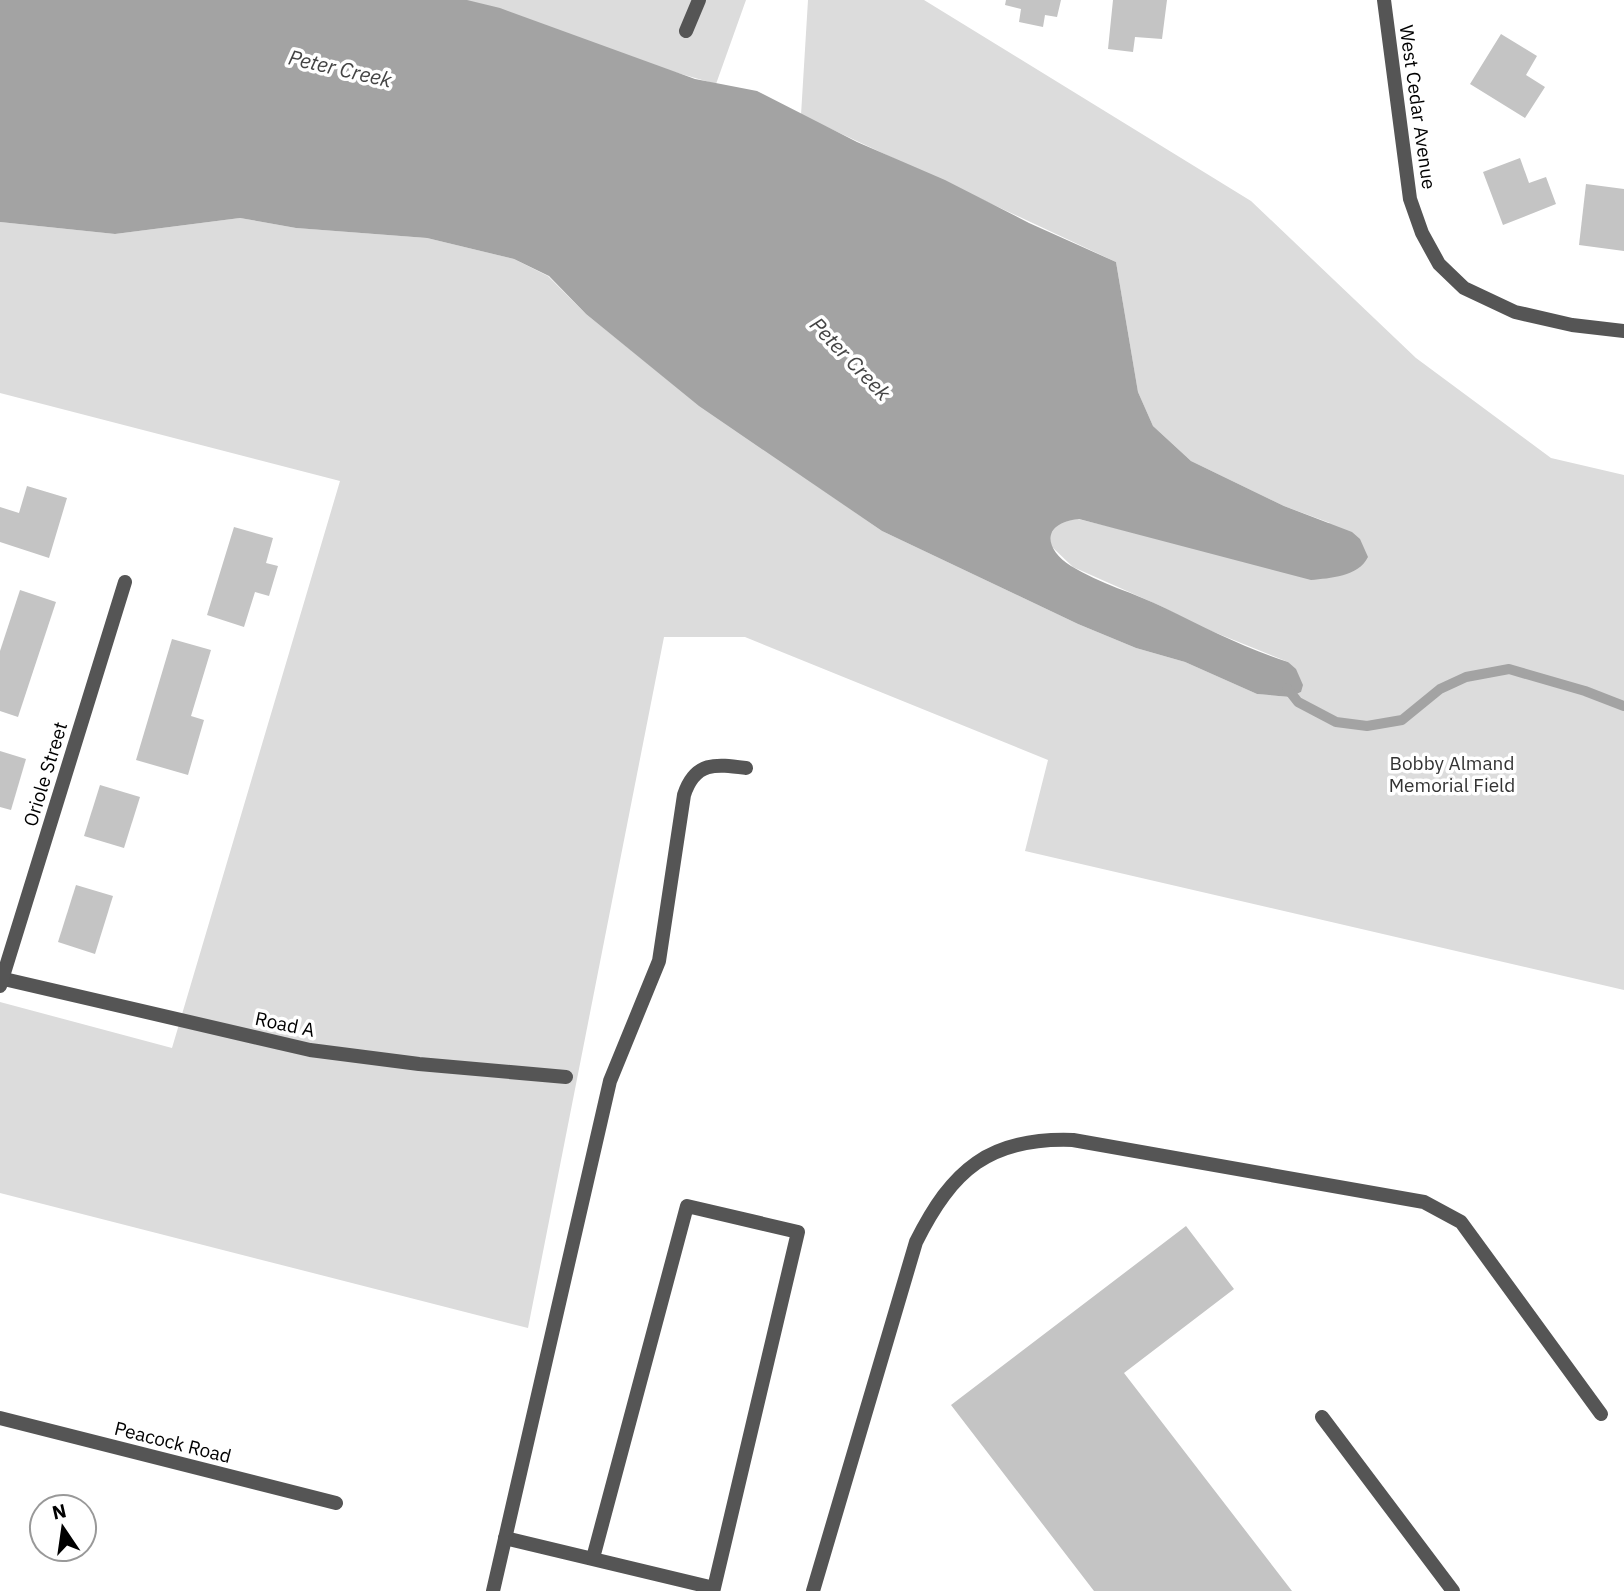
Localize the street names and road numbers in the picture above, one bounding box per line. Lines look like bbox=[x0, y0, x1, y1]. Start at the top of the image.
street label: West Cedar Avenue bbox=[1395, 23, 1441, 191]
street label: Oriole Street bbox=[18, 719, 72, 829]
street label: Road A bbox=[253, 1006, 317, 1042]
street label: Peacock Road bbox=[112, 1416, 234, 1468]

